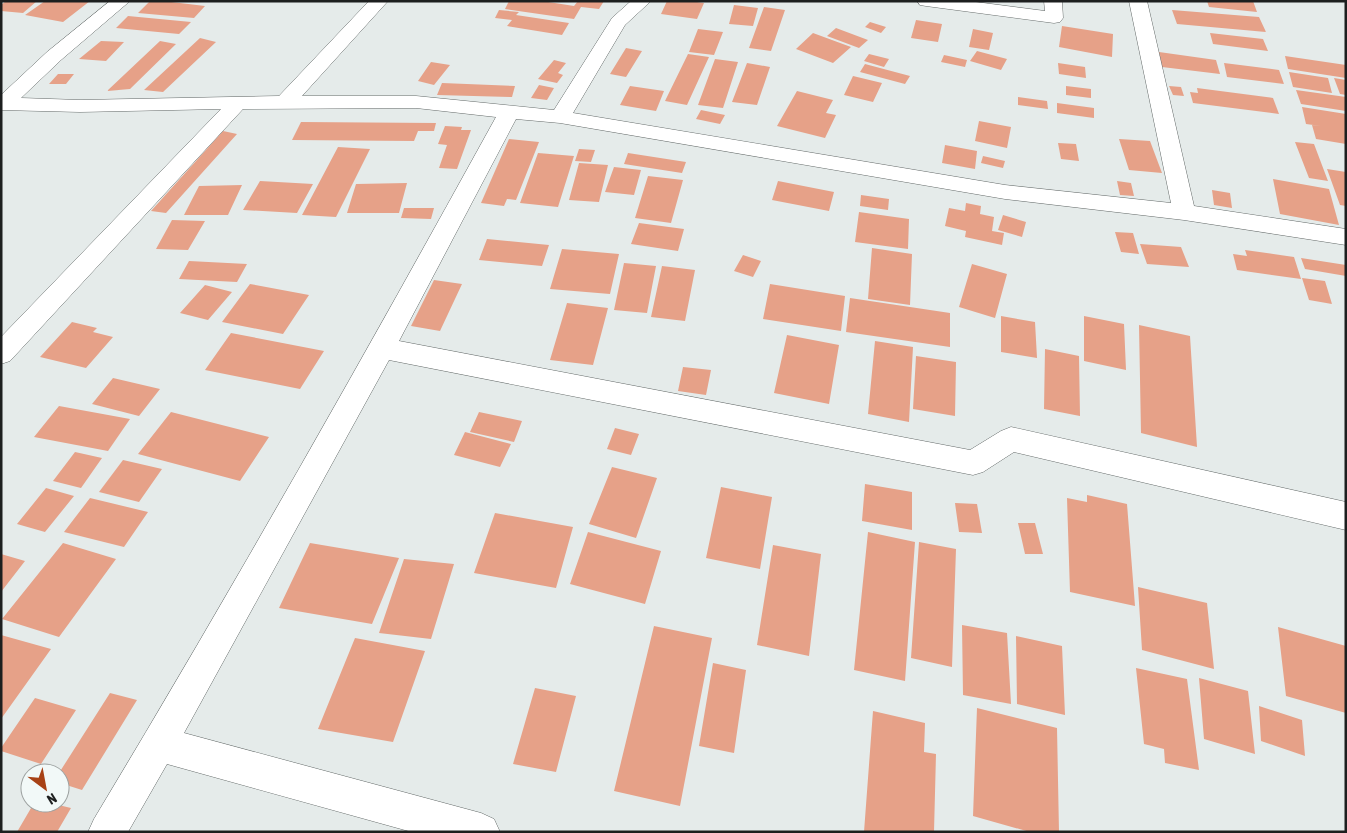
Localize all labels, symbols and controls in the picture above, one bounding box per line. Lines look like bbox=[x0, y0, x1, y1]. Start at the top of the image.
north arrow bbox=[20, 763, 70, 813]
text: N bbox=[44, 790, 60, 808]

